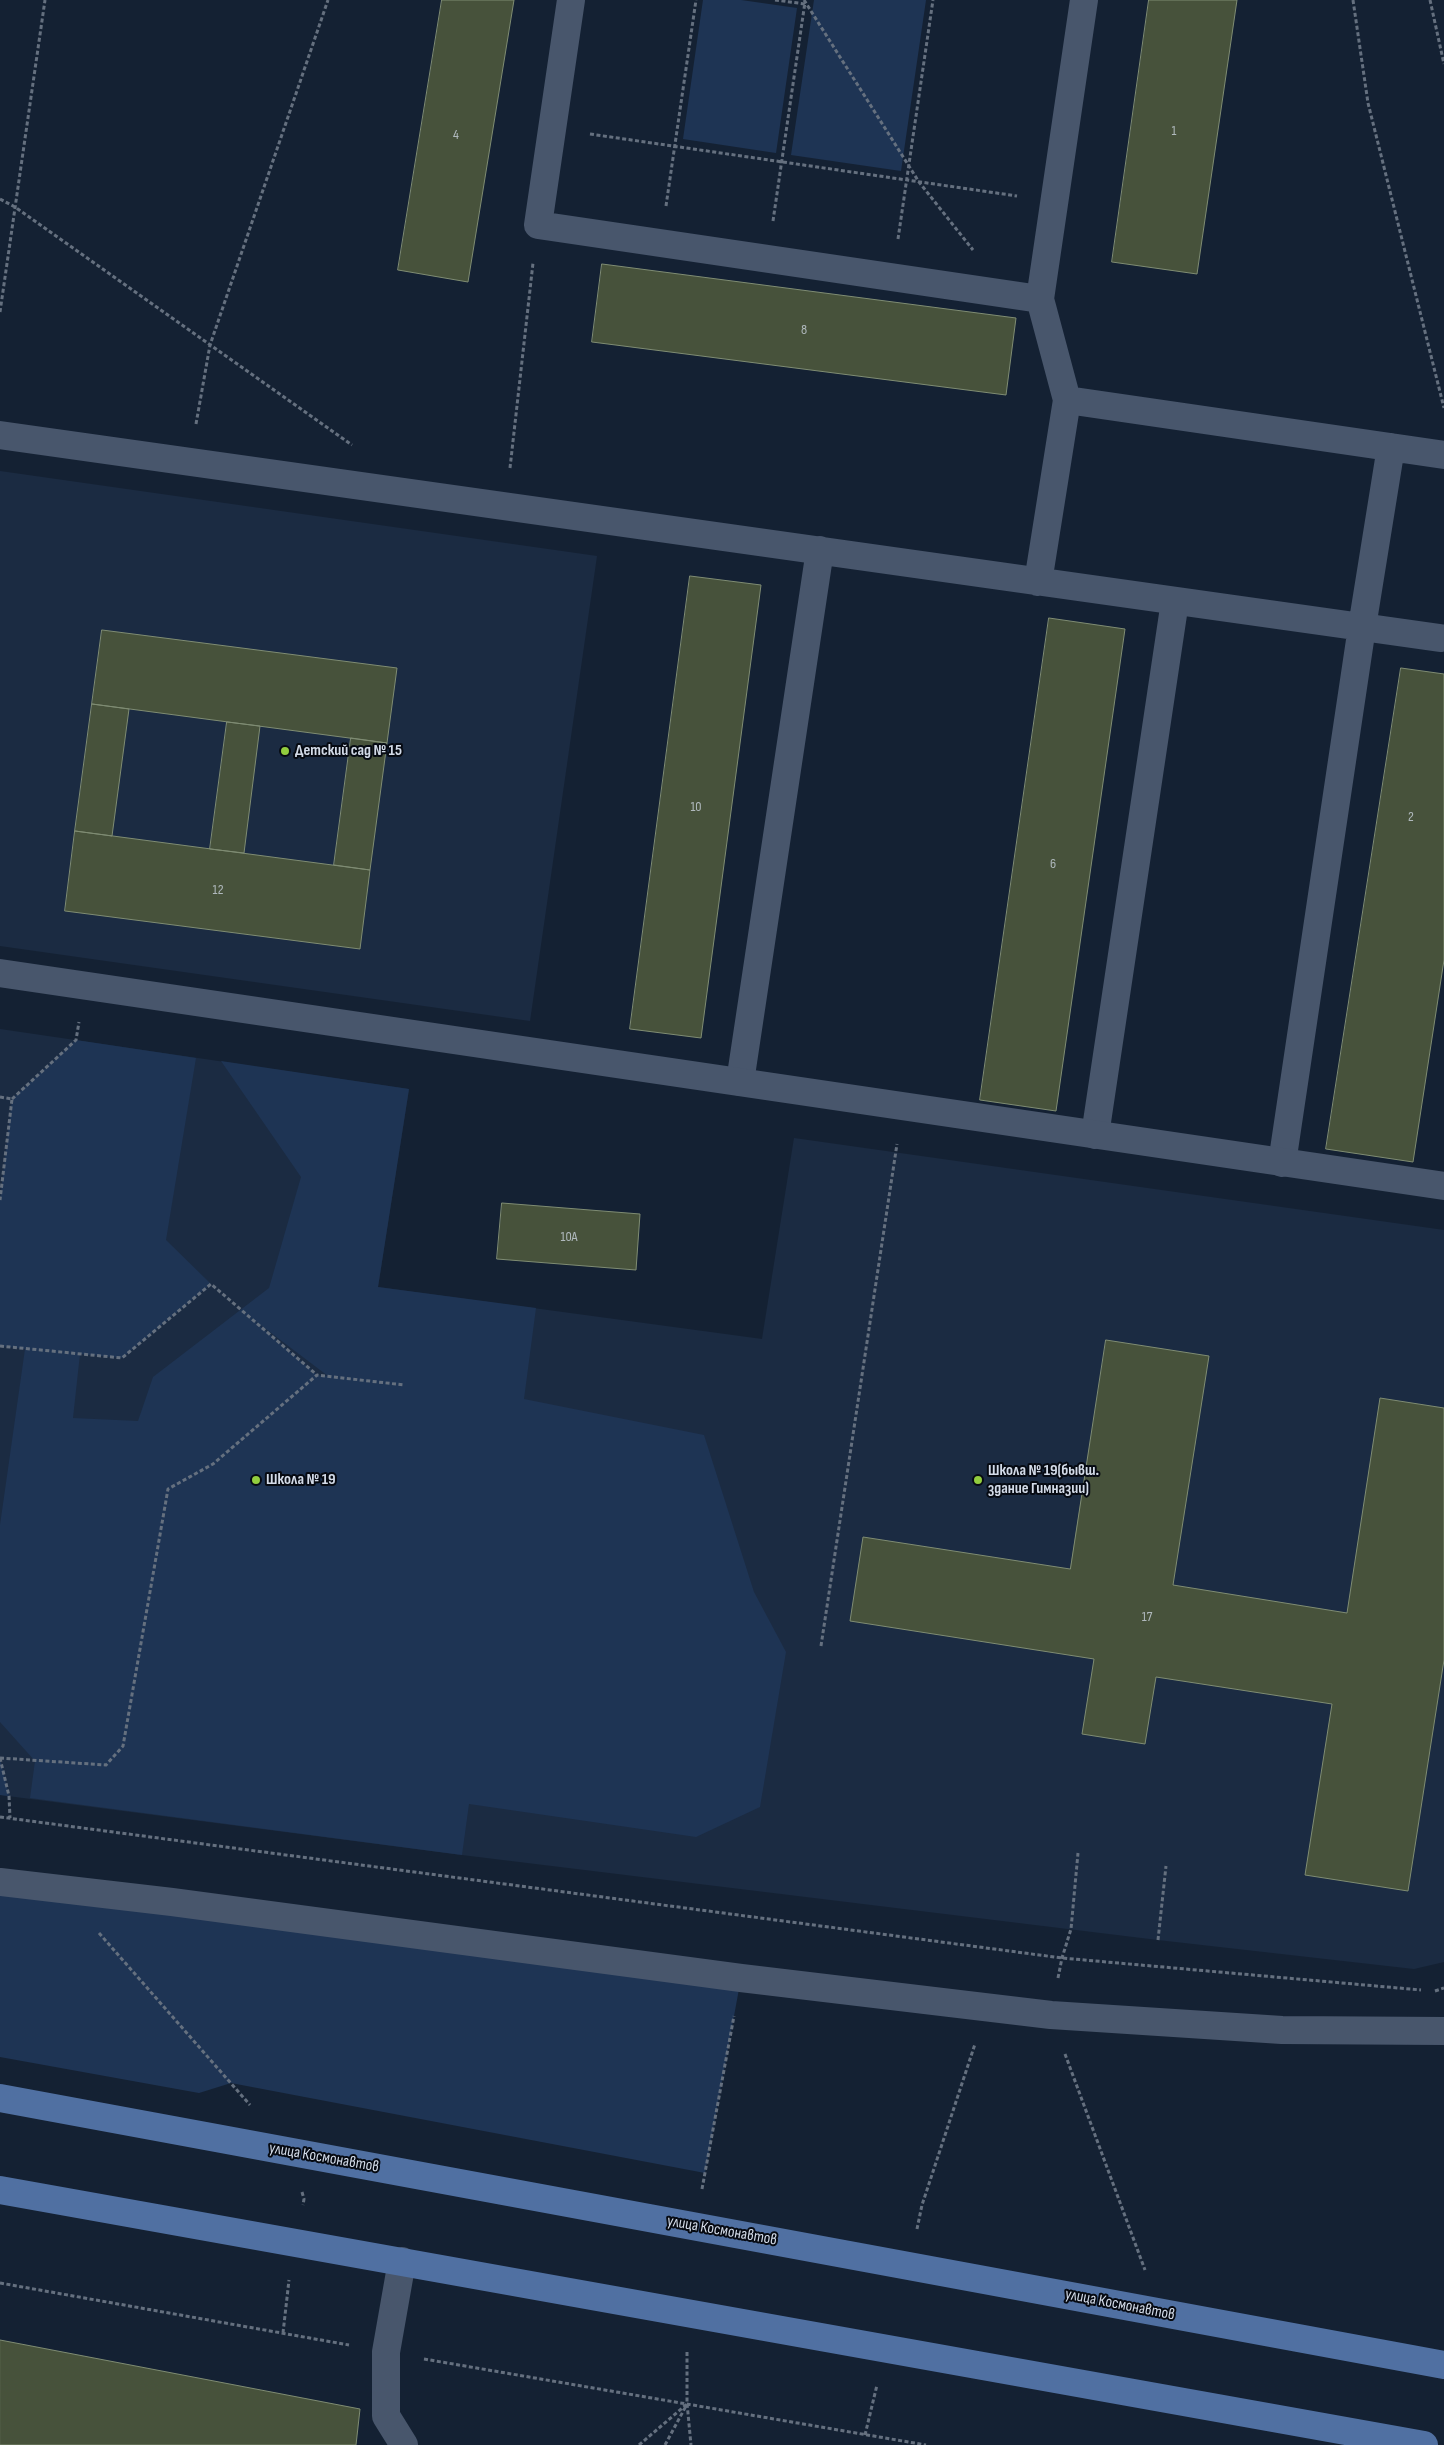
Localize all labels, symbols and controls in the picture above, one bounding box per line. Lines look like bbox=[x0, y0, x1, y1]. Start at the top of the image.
house number: 1 bbox=[1172, 123, 1176, 139]
house number: 4 bbox=[453, 127, 459, 143]
house number: 8 bbox=[801, 322, 807, 338]
place label: Детский сад № 15 bbox=[295, 741, 402, 761]
marker: Детский сад № 15 bbox=[279, 745, 291, 757]
house number: 10 bbox=[690, 799, 702, 815]
house number: 2 bbox=[1408, 809, 1414, 825]
house number: 6 bbox=[1050, 856, 1056, 872]
house number: 12 bbox=[213, 882, 223, 898]
house number: 10А bbox=[560, 1229, 578, 1245]
place label: Школа № 19(бывш. здание Гимназии) bbox=[988, 1461, 1099, 1499]
place label: Школа № 19 bbox=[266, 1470, 335, 1490]
marker: Школа № 19 bbox=[250, 1474, 262, 1486]
marker: Школа № 19(бывш. здание Гимназии) bbox=[972, 1474, 984, 1486]
house number: 17 bbox=[1142, 1609, 1152, 1625]
street label: улица Космонавтов bbox=[267, 2139, 381, 2177]
street label: улица Космонавтов bbox=[665, 2212, 779, 2250]
street label: улица Космонавтов bbox=[1064, 2285, 1176, 2325]

